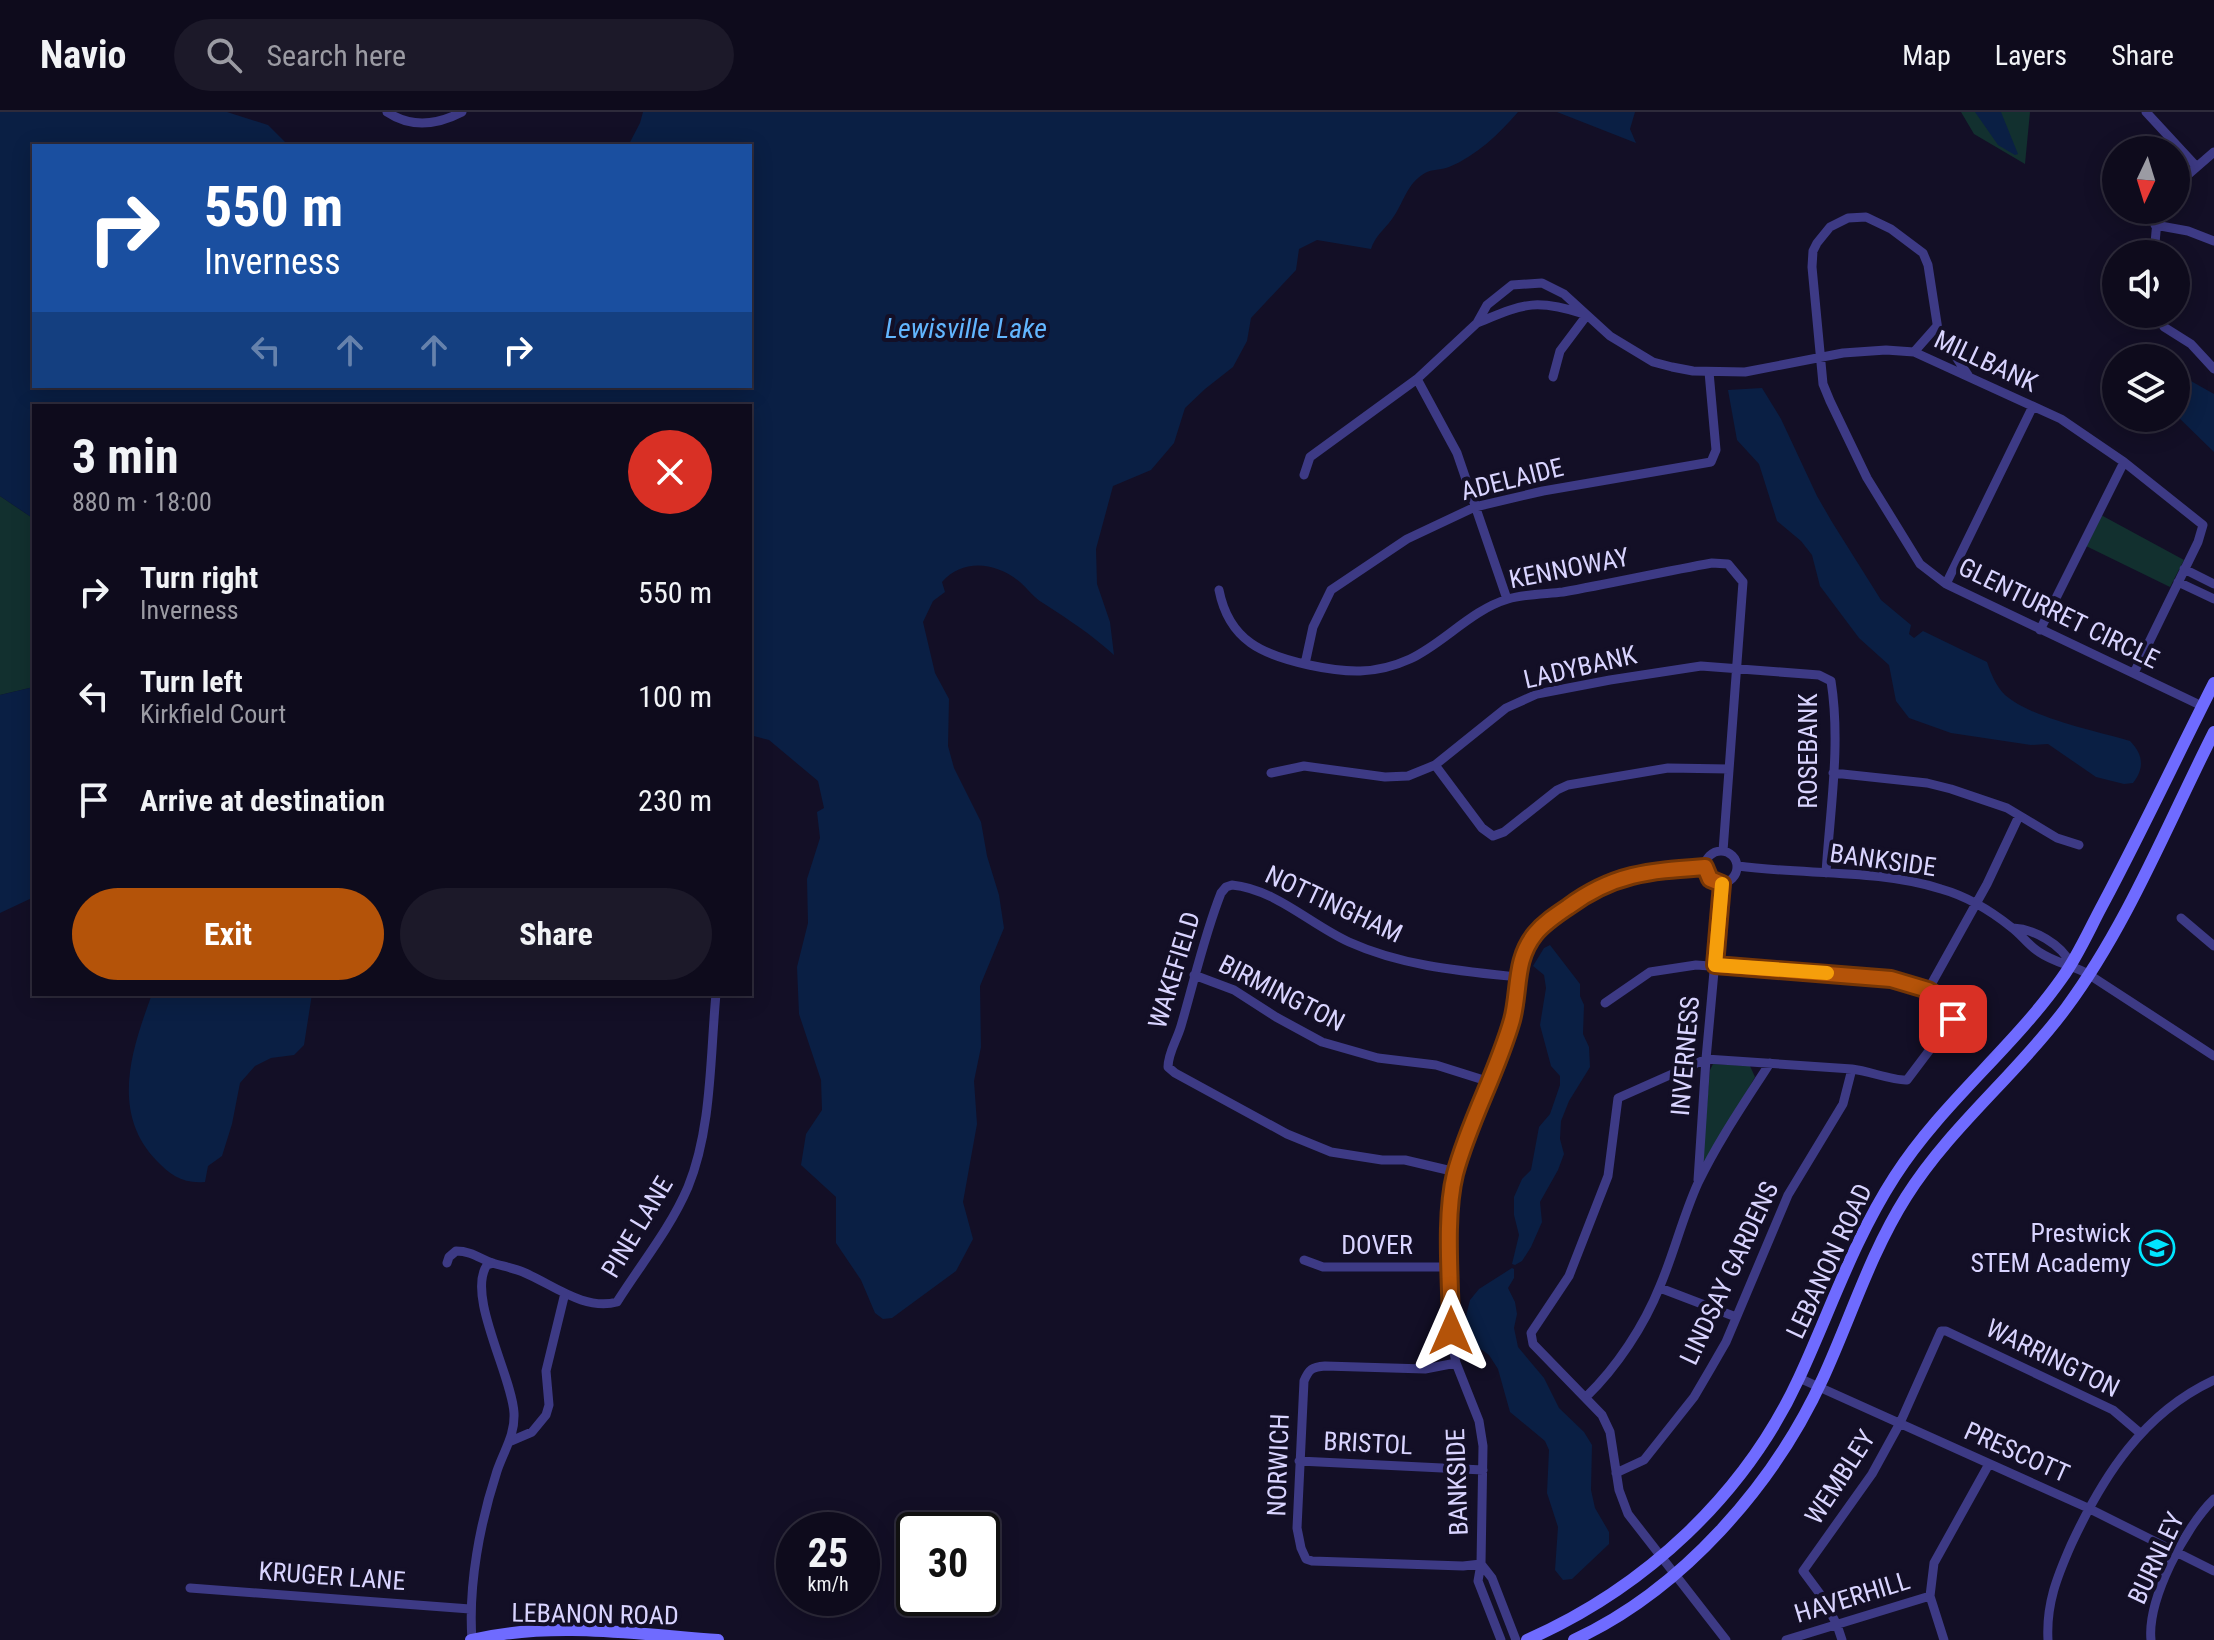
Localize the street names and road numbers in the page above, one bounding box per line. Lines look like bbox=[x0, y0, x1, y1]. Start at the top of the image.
street label: MILLBANK bbox=[1930, 324, 2043, 398]
street label: ADELAIDE bbox=[1458, 452, 1566, 506]
street label: KENNOWAY bbox=[1506, 542, 1632, 594]
street label: GLENTURRET CIRCLE bbox=[1954, 551, 2164, 675]
street label: LADYBANK bbox=[1521, 639, 1640, 695]
street label: ROSEBANK bbox=[1793, 693, 1823, 809]
street label: BANKSIDE bbox=[1828, 838, 1938, 882]
street label: NOTTINGHAM bbox=[1261, 859, 1407, 949]
street label: WAKEFIELD bbox=[1142, 908, 1206, 1032]
street label: BIRMINGTON bbox=[1214, 949, 1350, 1037]
street label: INVERNESS bbox=[1665, 995, 1705, 1117]
street label: PINE LANE bbox=[595, 1171, 679, 1283]
street label: LINDSAY GARDENS bbox=[1674, 1177, 1784, 1369]
street label: LEBANON ROAD bbox=[1780, 1179, 1878, 1343]
street label: DOVER bbox=[1341, 1230, 1413, 1260]
street label: WARRINGTON bbox=[1981, 1313, 2125, 1403]
street label: NORWICH bbox=[1261, 1413, 1295, 1517]
street label: PRESCOTT bbox=[1960, 1416, 2074, 1488]
street label: WEMBLEY bbox=[1799, 1424, 1882, 1529]
street label: BRISTOL bbox=[1323, 1426, 1413, 1460]
street label: BANKSIDE bbox=[1440, 1428, 1474, 1536]
street label: BURNLEY bbox=[2122, 1507, 2190, 1609]
street label: KRUGER LANE bbox=[258, 1556, 406, 1596]
street label: HAVERHILL bbox=[1791, 1565, 1913, 1629]
street label: LEBANON ROAD bbox=[511, 1598, 679, 1630]

